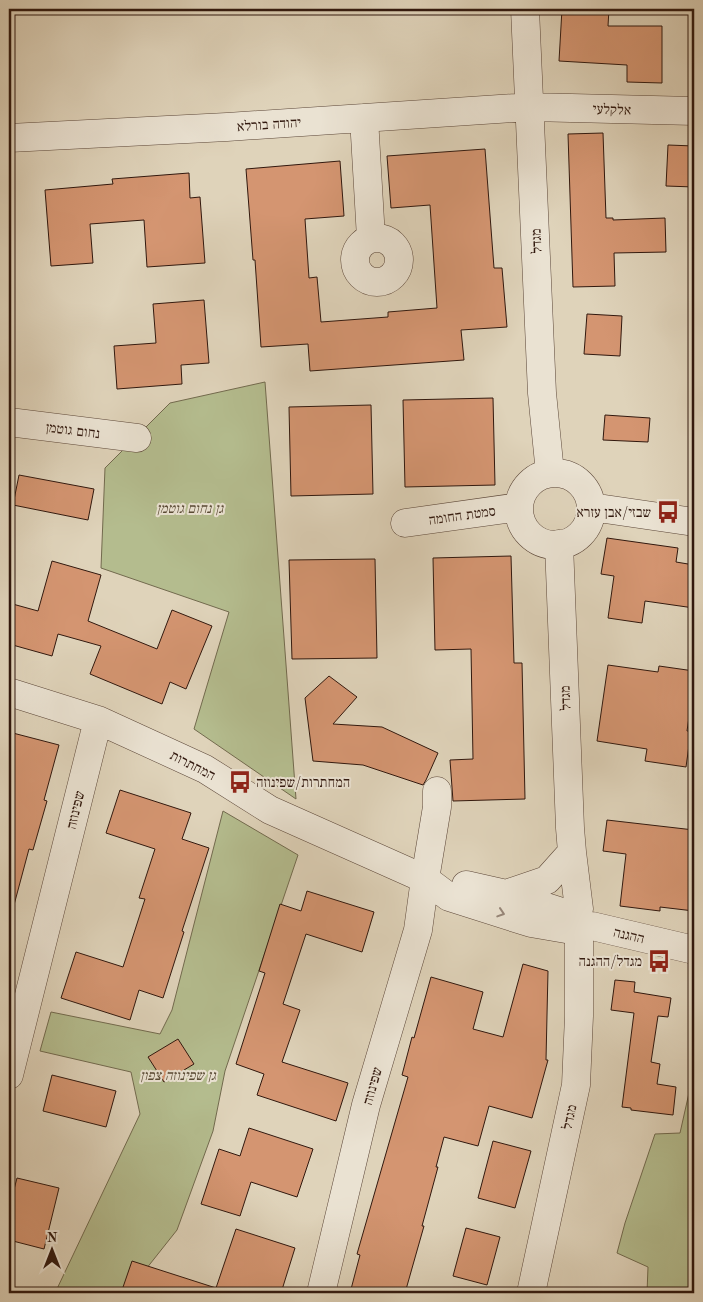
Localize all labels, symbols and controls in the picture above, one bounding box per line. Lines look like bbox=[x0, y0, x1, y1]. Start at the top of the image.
street label: אלקלעי bbox=[592, 101, 631, 118]
street label: יהודה בורלא bbox=[236, 115, 302, 134]
street label: מגדל bbox=[529, 228, 544, 254]
street label: נחום גוטמן bbox=[45, 421, 101, 441]
bus stop icon: שבזי/אבן עזרא bbox=[655, 499, 681, 525]
park label: גן נחום גוטמן bbox=[157, 502, 224, 516]
street label: סמטת החומה bbox=[428, 504, 497, 528]
place label: שבזי/אבן עזרא bbox=[576, 506, 651, 520]
street label: מגדל bbox=[558, 685, 573, 711]
street label: המחתרות bbox=[168, 749, 217, 783]
bus stop icon: המחתרות/שפינוזה bbox=[227, 769, 253, 795]
place label: המחתרות/שפינוזה bbox=[256, 776, 350, 790]
street label: שפינוזה bbox=[64, 789, 88, 831]
one-way arrow bbox=[496, 907, 504, 917]
street label: ההגנה bbox=[612, 926, 646, 946]
bus stop icon: מגדל/ההגנה bbox=[646, 948, 672, 974]
place label: מגדל/ההגנה bbox=[579, 954, 642, 969]
street label: שפינוזה bbox=[361, 1065, 385, 1107]
park label: גן שפינוזה צפון bbox=[140, 1069, 217, 1083]
street label: מגדל bbox=[560, 1103, 579, 1131]
north arrow bbox=[28, 1224, 78, 1274]
text: N bbox=[47, 1231, 58, 1245]

